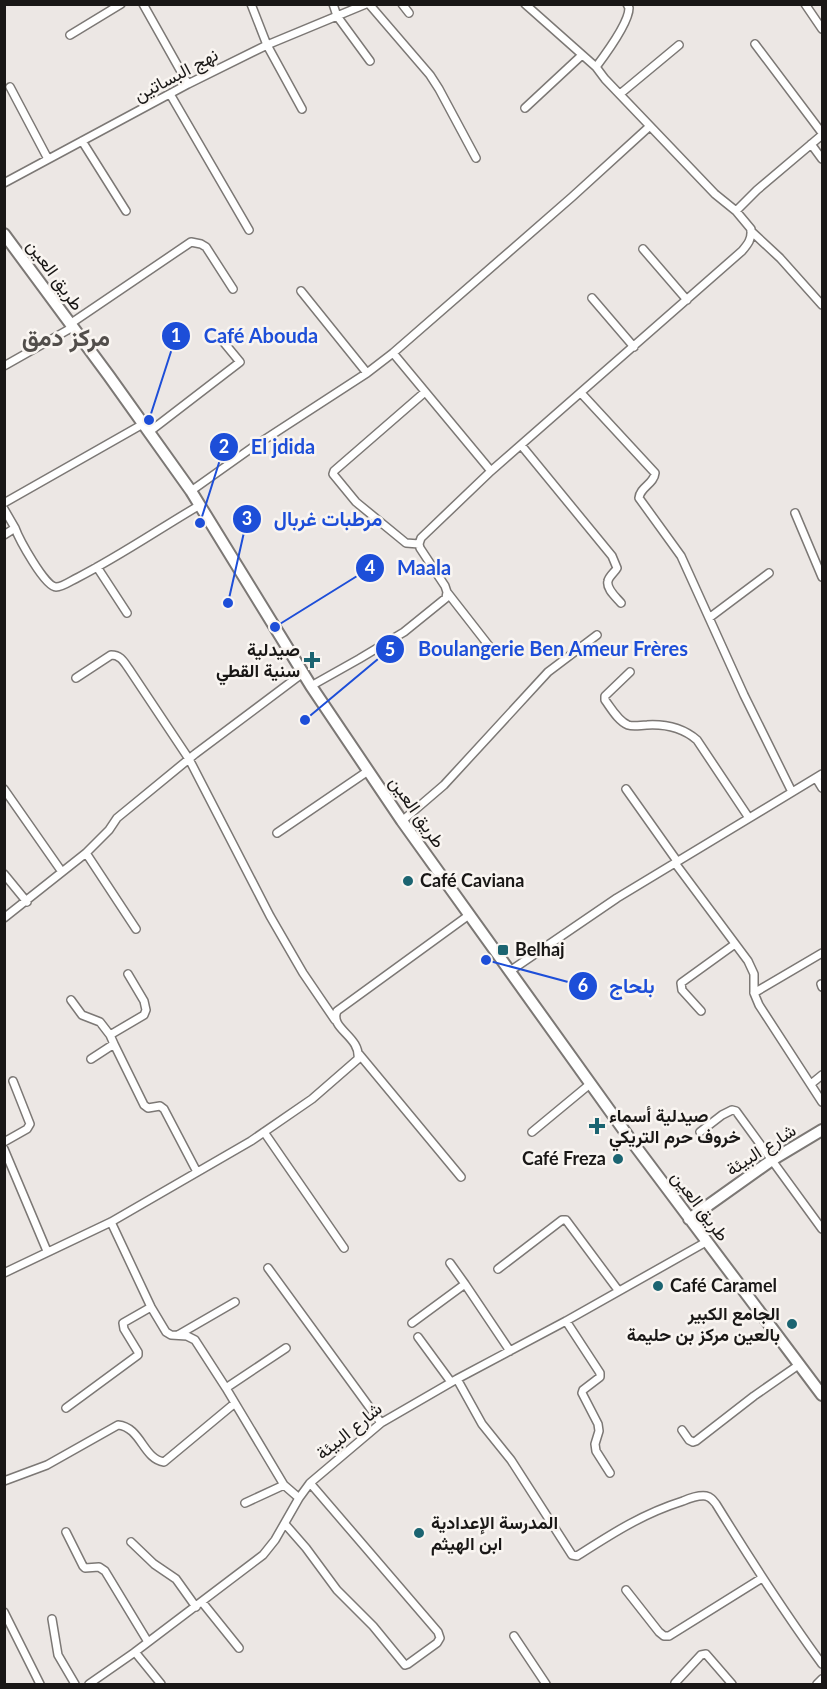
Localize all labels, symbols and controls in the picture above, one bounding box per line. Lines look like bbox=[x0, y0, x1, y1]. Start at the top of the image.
street label: نهج البساتين bbox=[130, 43, 222, 107]
street label: طريق العين bbox=[22, 235, 89, 315]
callout: Café Abouda bbox=[161, 317, 330, 355]
district label: مركز دمق bbox=[22, 322, 110, 353]
text: Café Abouda bbox=[204, 323, 318, 347]
text: 1 bbox=[171, 324, 181, 346]
callout: El jdida bbox=[209, 428, 327, 466]
text: El jdida bbox=[251, 434, 315, 458]
text: 2 bbox=[219, 435, 229, 457]
callout: مرطبات غربال bbox=[232, 500, 394, 538]
text: مرطبات غربال bbox=[274, 506, 382, 532]
text: 3 bbox=[242, 507, 252, 529]
callout: Maala bbox=[355, 549, 463, 587]
text: Maala bbox=[397, 555, 451, 579]
text: 4 bbox=[365, 556, 375, 578]
callout: Boulangerie Ben Ameur Frères bbox=[375, 630, 701, 668]
text: Boulangerie Ben Ameur Frères bbox=[418, 636, 688, 660]
place label: صيدلية سنية القطي bbox=[216, 638, 300, 686]
text: 5 bbox=[385, 638, 395, 660]
marker: صيدلية سنية القطي bbox=[305, 653, 319, 667]
street label: طريق العين bbox=[384, 771, 451, 852]
place label: Café Caviana bbox=[420, 869, 524, 891]
marker: Café Caviana bbox=[401, 874, 415, 888]
place label: Belhaj bbox=[515, 938, 565, 960]
marker: Belhaj bbox=[496, 943, 510, 957]
callout: بلحاج bbox=[568, 967, 667, 1005]
text: بلحاج bbox=[609, 973, 655, 1000]
text: 6 bbox=[578, 974, 588, 996]
place label: صيدلية أسماء خروف حرم التريكي bbox=[609, 1104, 741, 1152]
street label: شارع البيئة bbox=[721, 1118, 801, 1182]
marker: صيدلية أسماء خروف حرم التريكي bbox=[590, 1119, 604, 1133]
place label: Café Freza bbox=[522, 1147, 606, 1169]
marker: Café Freza bbox=[611, 1152, 625, 1166]
street label: طريق العين bbox=[666, 1166, 734, 1246]
place label: Café Caramel bbox=[670, 1274, 777, 1296]
marker: Café Caramel bbox=[651, 1279, 665, 1293]
place label: الجامع الكبير بالعين مركز بن حليمة bbox=[627, 1302, 780, 1346]
marker: الجامع الكبير بالعين مركز بن حليمة bbox=[785, 1317, 799, 1331]
street label: شارع البيئة bbox=[311, 1397, 387, 1465]
place label: المدرسة الإعدادية ابن الهيثم bbox=[431, 1511, 558, 1556]
marker: المدرسة الإعدادية ابن الهيثم bbox=[412, 1526, 426, 1540]

